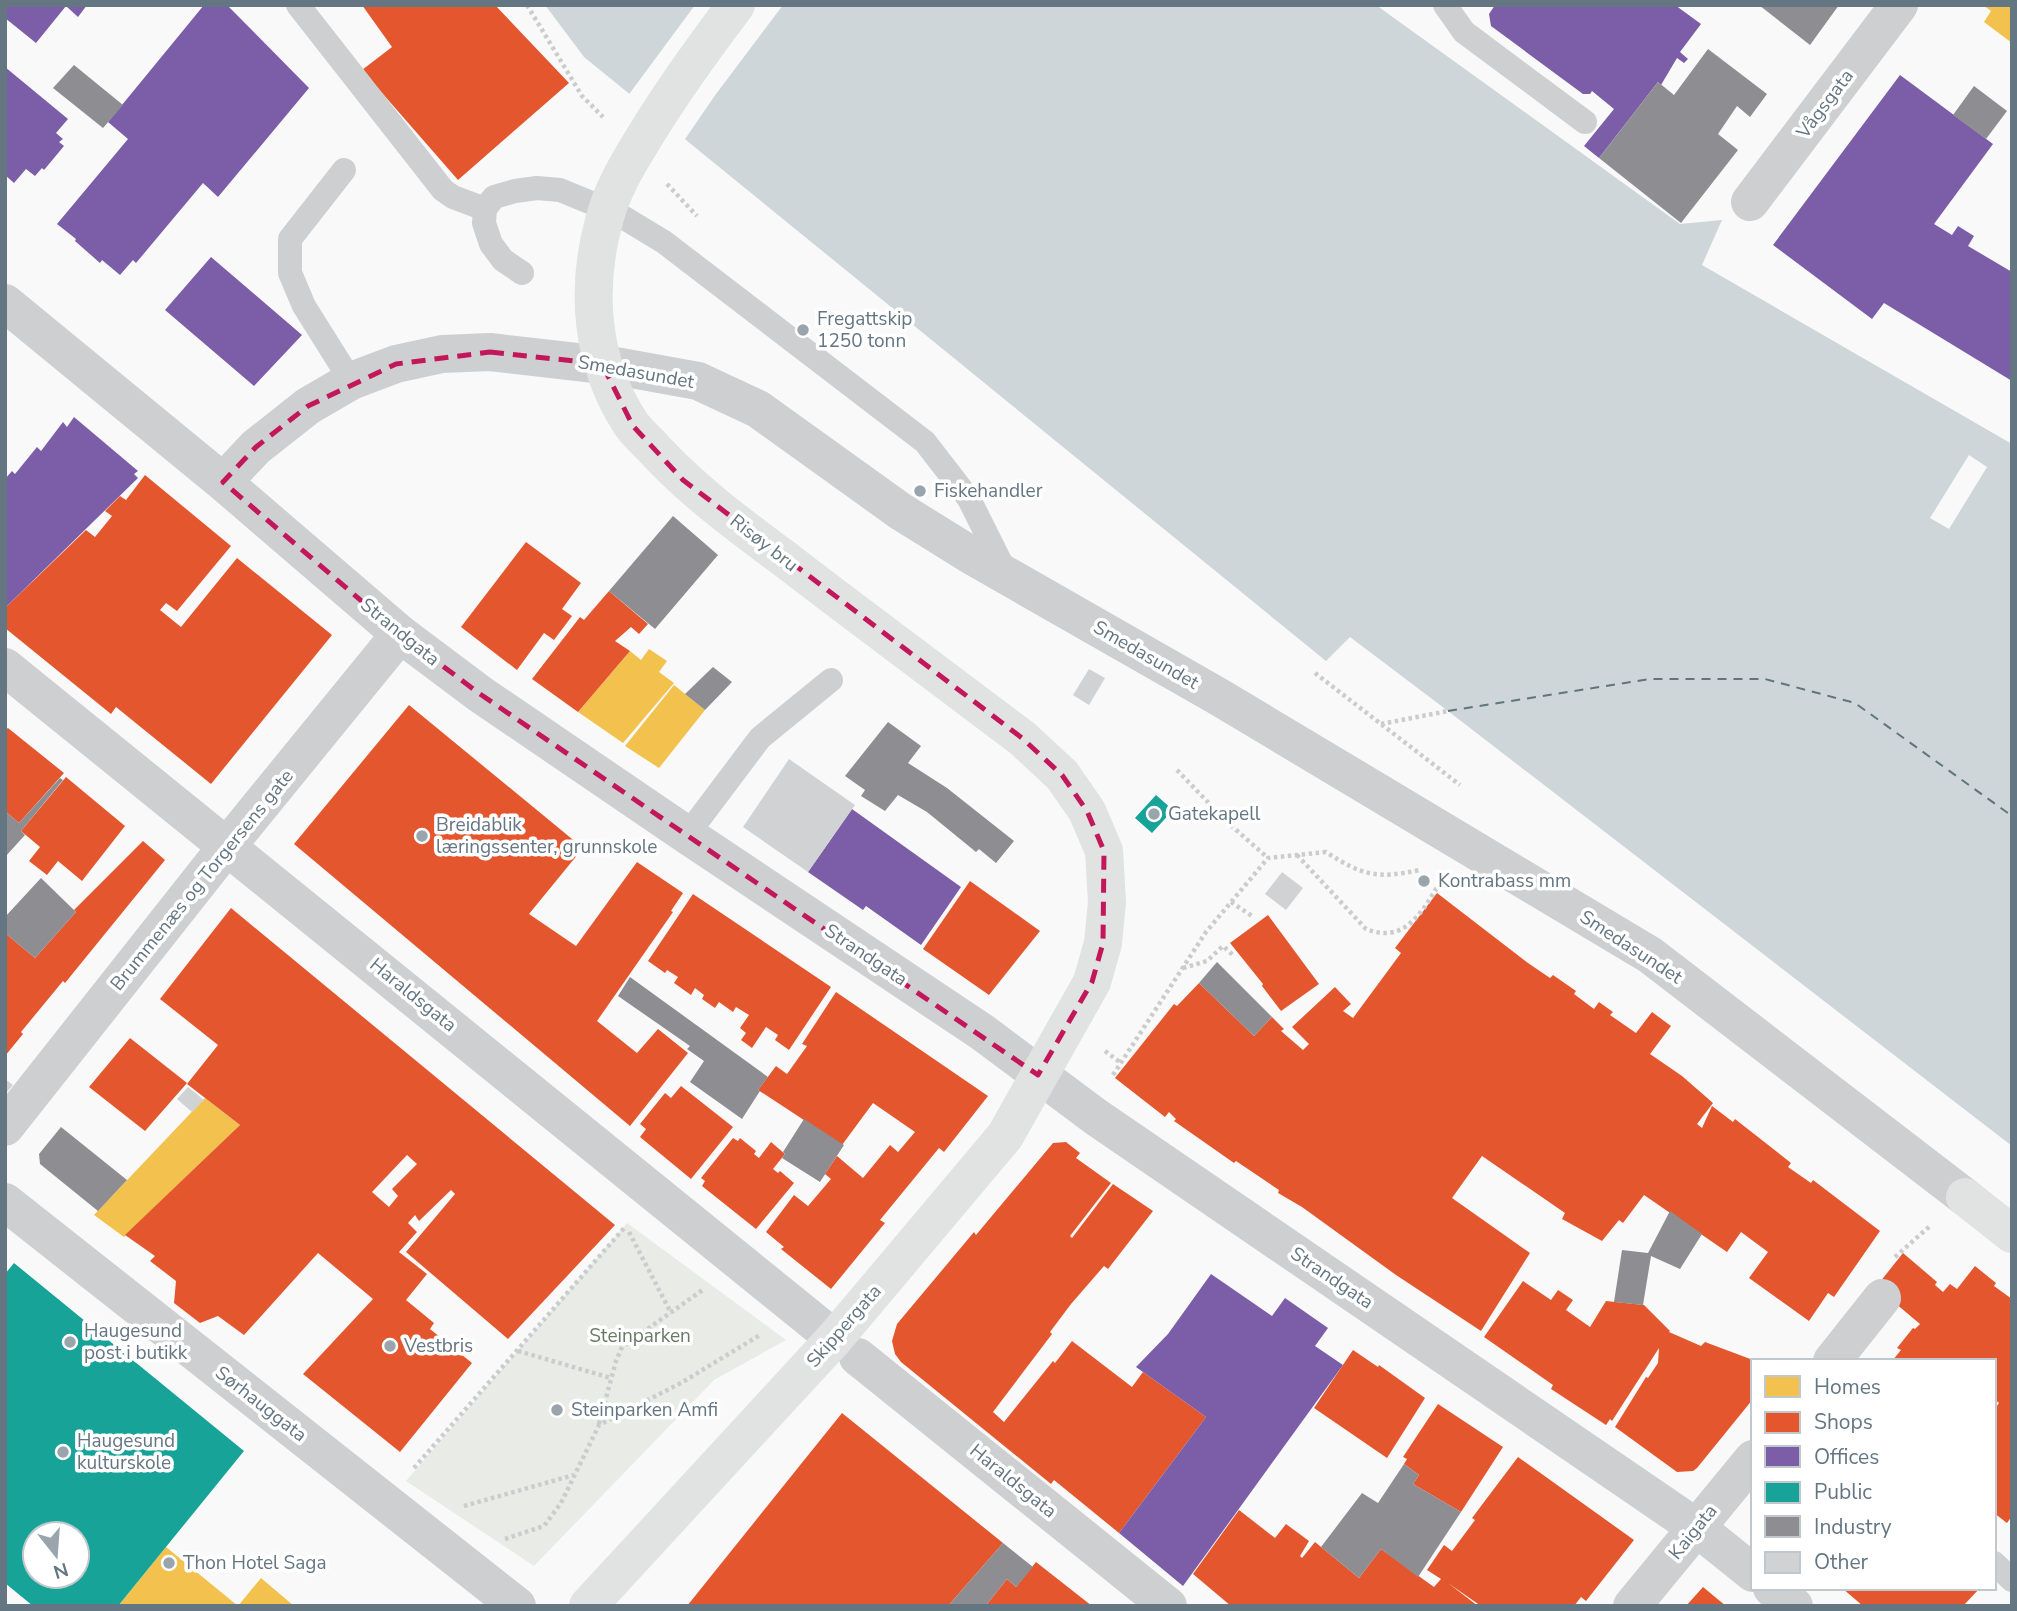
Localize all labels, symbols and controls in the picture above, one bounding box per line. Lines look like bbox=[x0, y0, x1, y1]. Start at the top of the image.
street label: Vågsgata bbox=[1790, 64, 1860, 145]
place label: Fregattskip 1250 tonn bbox=[817, 306, 912, 354]
marker: Fregattskip 1250 tonn bbox=[795, 322, 811, 338]
street label: Smedasundet bbox=[576, 349, 697, 395]
place label: Fiskehandler bbox=[934, 478, 1043, 504]
marker: Fiskehandler bbox=[912, 483, 928, 499]
street label: Risøy bru bbox=[725, 508, 803, 578]
street label: Strandgata bbox=[355, 592, 445, 672]
street label: Smedasundet bbox=[1089, 614, 1204, 696]
street label: Brummenæs og Torgersens gate bbox=[104, 764, 300, 996]
place label: Gatekapell bbox=[1168, 801, 1261, 827]
marker: Gatekapell bbox=[1146, 806, 1162, 822]
place label: Breidablik læringssenter, grunnskole bbox=[436, 812, 657, 860]
marker: Breidablik læringssenter, grunnskole bbox=[414, 828, 430, 844]
place label: Kontrabass mm bbox=[1438, 868, 1571, 894]
marker: Kontrabass mm bbox=[1416, 873, 1432, 889]
street label: Smedasundet bbox=[1575, 904, 1688, 990]
street label: Strandgata bbox=[819, 918, 913, 992]
street label: Haraldsgata bbox=[364, 952, 462, 1038]
street label: Strandgata bbox=[1285, 1241, 1379, 1315]
street label: Skippergata bbox=[801, 1279, 887, 1373]
place label: Haugesund post i butikk bbox=[84, 1318, 188, 1366]
park label: Steinparken bbox=[589, 1323, 691, 1349]
place label: Vestbris bbox=[403, 1333, 473, 1359]
marker: Haugesund post i butikk bbox=[62, 1334, 78, 1350]
marker: Vestbris bbox=[382, 1338, 398, 1354]
legend bbox=[1751, 1359, 1996, 1590]
street label: Sørhauggata bbox=[210, 1360, 312, 1448]
text: Homes bbox=[1814, 1373, 1881, 1401]
place label: Steinparken Amfi bbox=[571, 1397, 718, 1423]
marker: Steinparken Amfi bbox=[549, 1402, 565, 1418]
text: Shops bbox=[1814, 1408, 1873, 1436]
place label: Haugesund kulturskole bbox=[77, 1428, 175, 1476]
street label: Haraldsgata bbox=[964, 1438, 1062, 1524]
text: Offices bbox=[1814, 1443, 1879, 1471]
marker: Haugesund kulturskole bbox=[55, 1444, 71, 1460]
text: Public bbox=[1814, 1478, 1872, 1506]
street label: Kaigata bbox=[1663, 1499, 1723, 1565]
text: Industry bbox=[1814, 1513, 1892, 1541]
north arrow bbox=[21, 1520, 91, 1590]
text: Other bbox=[1814, 1548, 1869, 1576]
place label: Thon Hotel Saga bbox=[183, 1550, 327, 1576]
marker: Thon Hotel Saga bbox=[161, 1555, 177, 1571]
text: N bbox=[50, 1556, 71, 1585]

